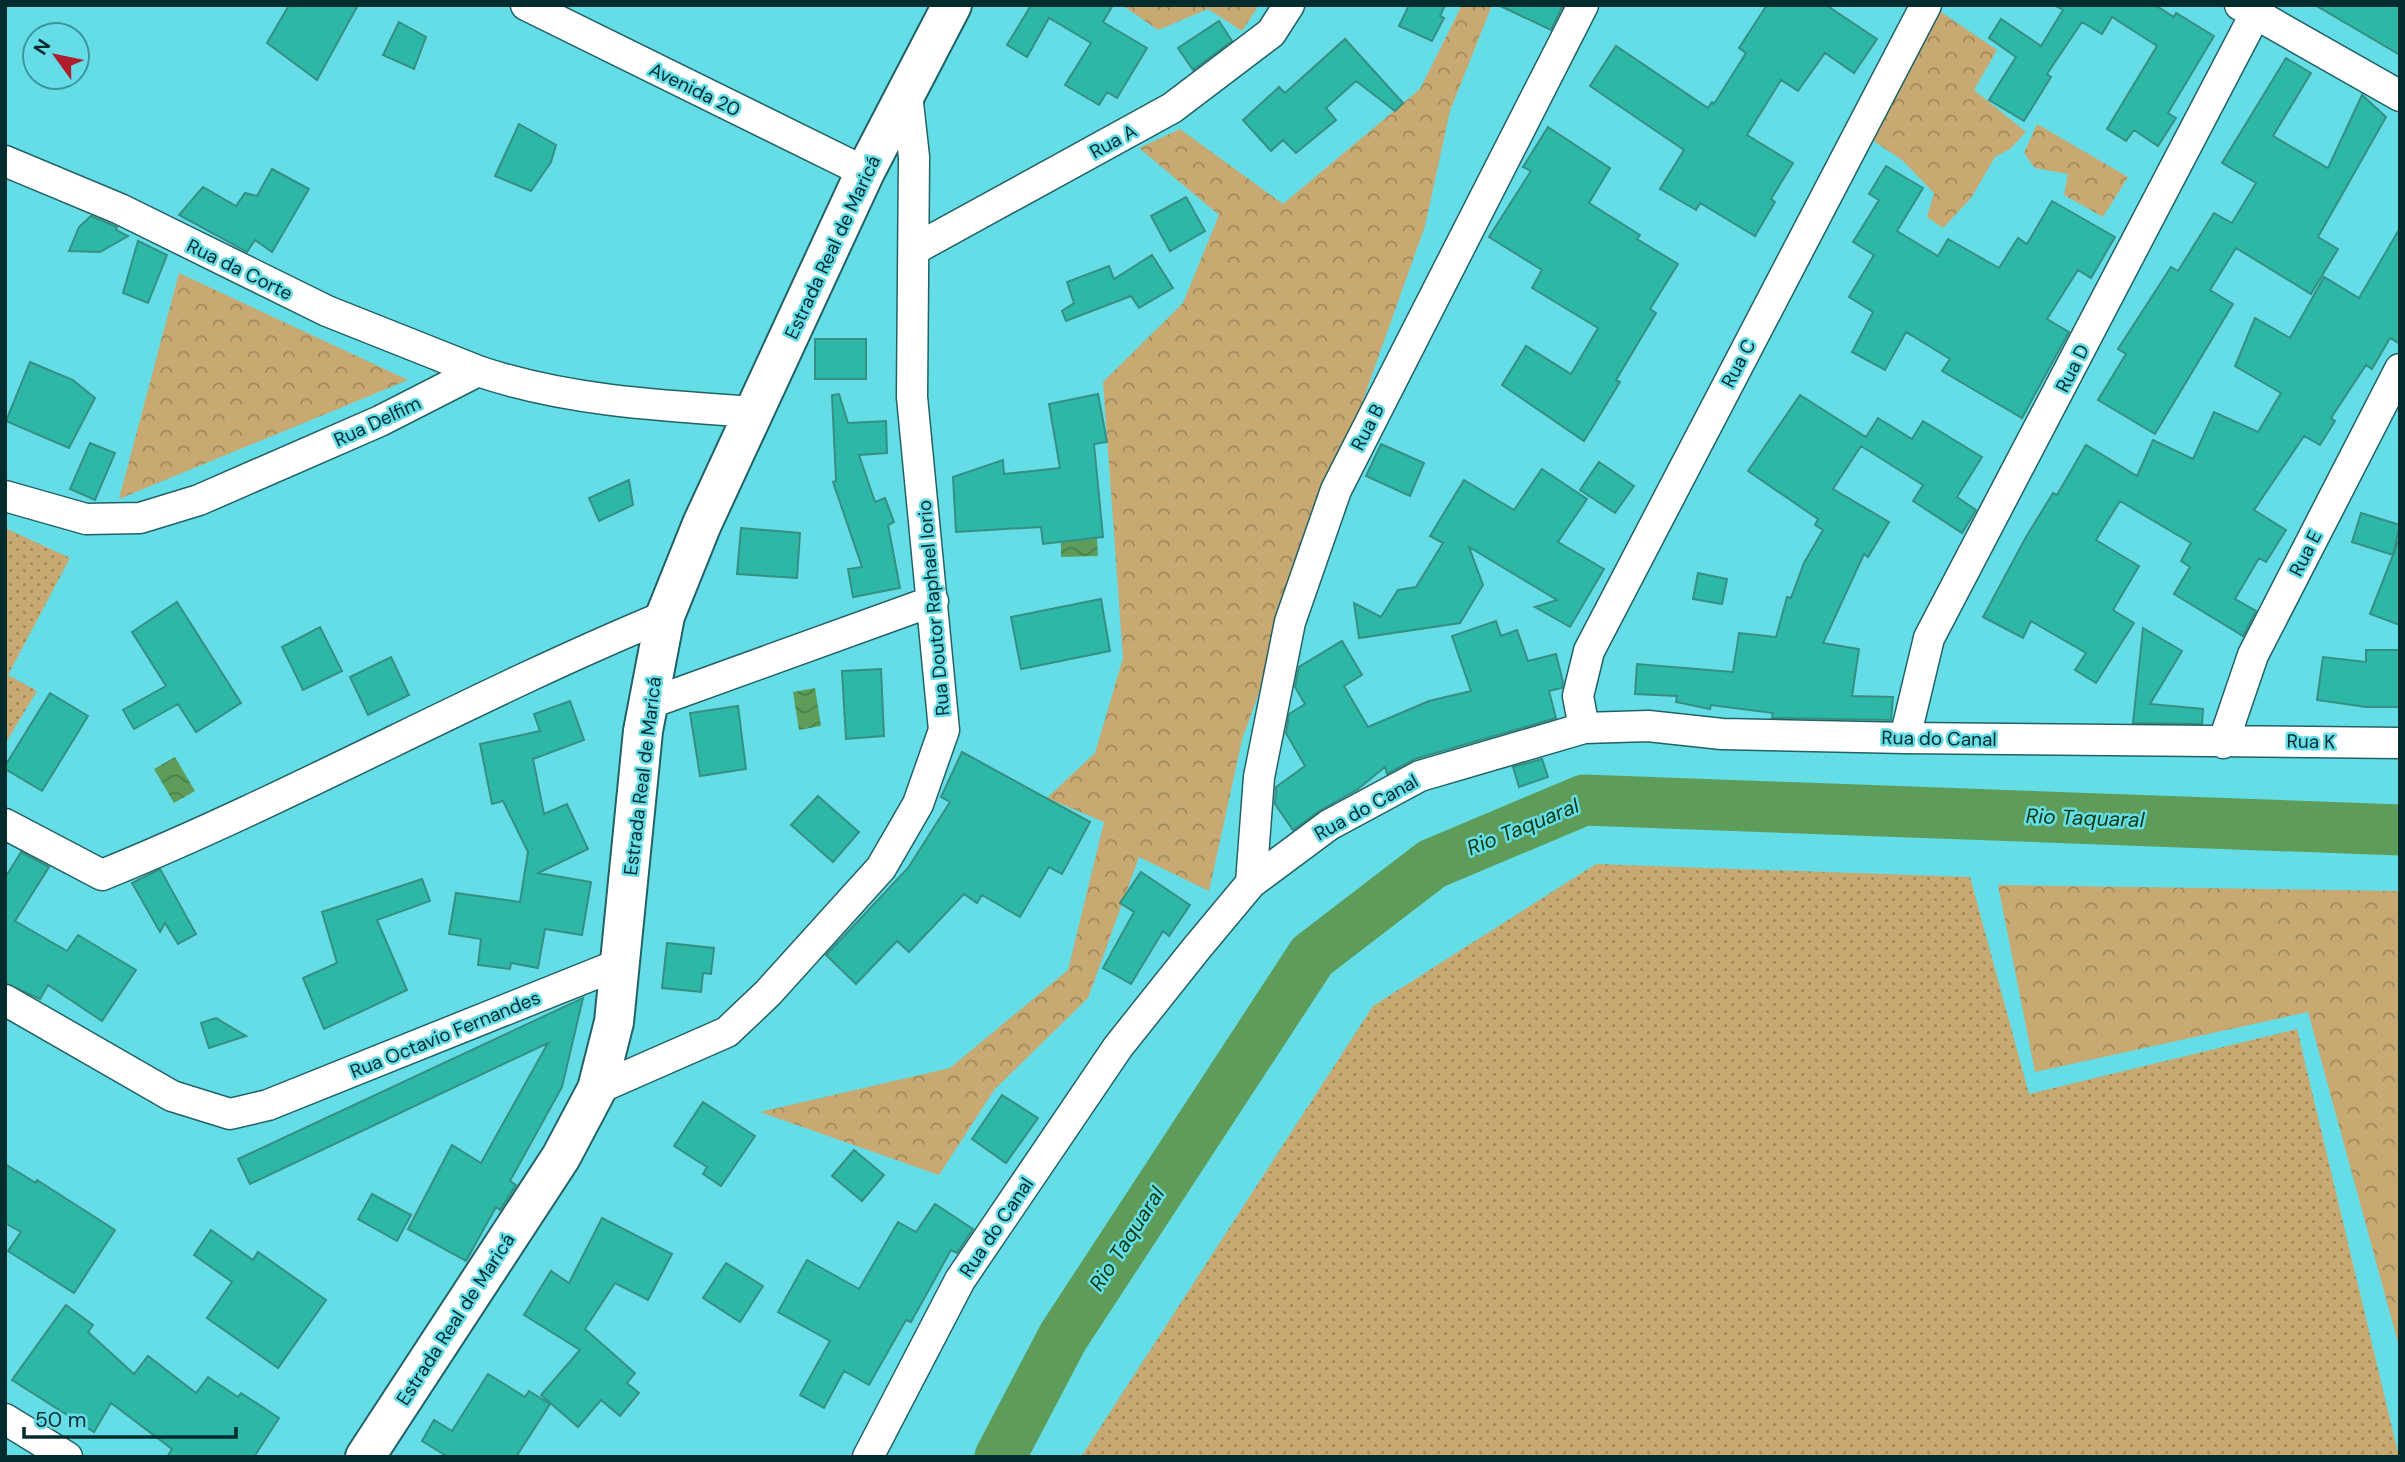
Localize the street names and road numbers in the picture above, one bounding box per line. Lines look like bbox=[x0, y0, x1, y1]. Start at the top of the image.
street label: Avenida 20 bbox=[645, 57, 745, 122]
street label: Rua A bbox=[1085, 118, 1142, 165]
street label: Estrada Real de Maricá bbox=[779, 151, 886, 343]
street label: Rua da Corte bbox=[183, 233, 297, 306]
street label: Rua C bbox=[1715, 335, 1761, 392]
street label: Rua D bbox=[2050, 340, 2095, 396]
street label: Rua Delfim bbox=[330, 390, 425, 452]
street label: Rua B bbox=[1345, 400, 1390, 455]
street label: Rua Doutor Raphael Iorio bbox=[912, 499, 955, 717]
street label: Rua E bbox=[2283, 526, 2328, 580]
street label: Estrada Real de Maricá bbox=[618, 675, 667, 877]
street label: Rua do Canal bbox=[1881, 725, 1997, 752]
street label: Rua K bbox=[2286, 729, 2336, 754]
street label: Rua do Canal bbox=[1310, 769, 1423, 846]
street label: Rua Octavio Fernandes bbox=[346, 985, 544, 1084]
street label: Rua do Canal bbox=[954, 1173, 1039, 1282]
street label: Estrada Real de Maricá bbox=[390, 1229, 520, 1410]

